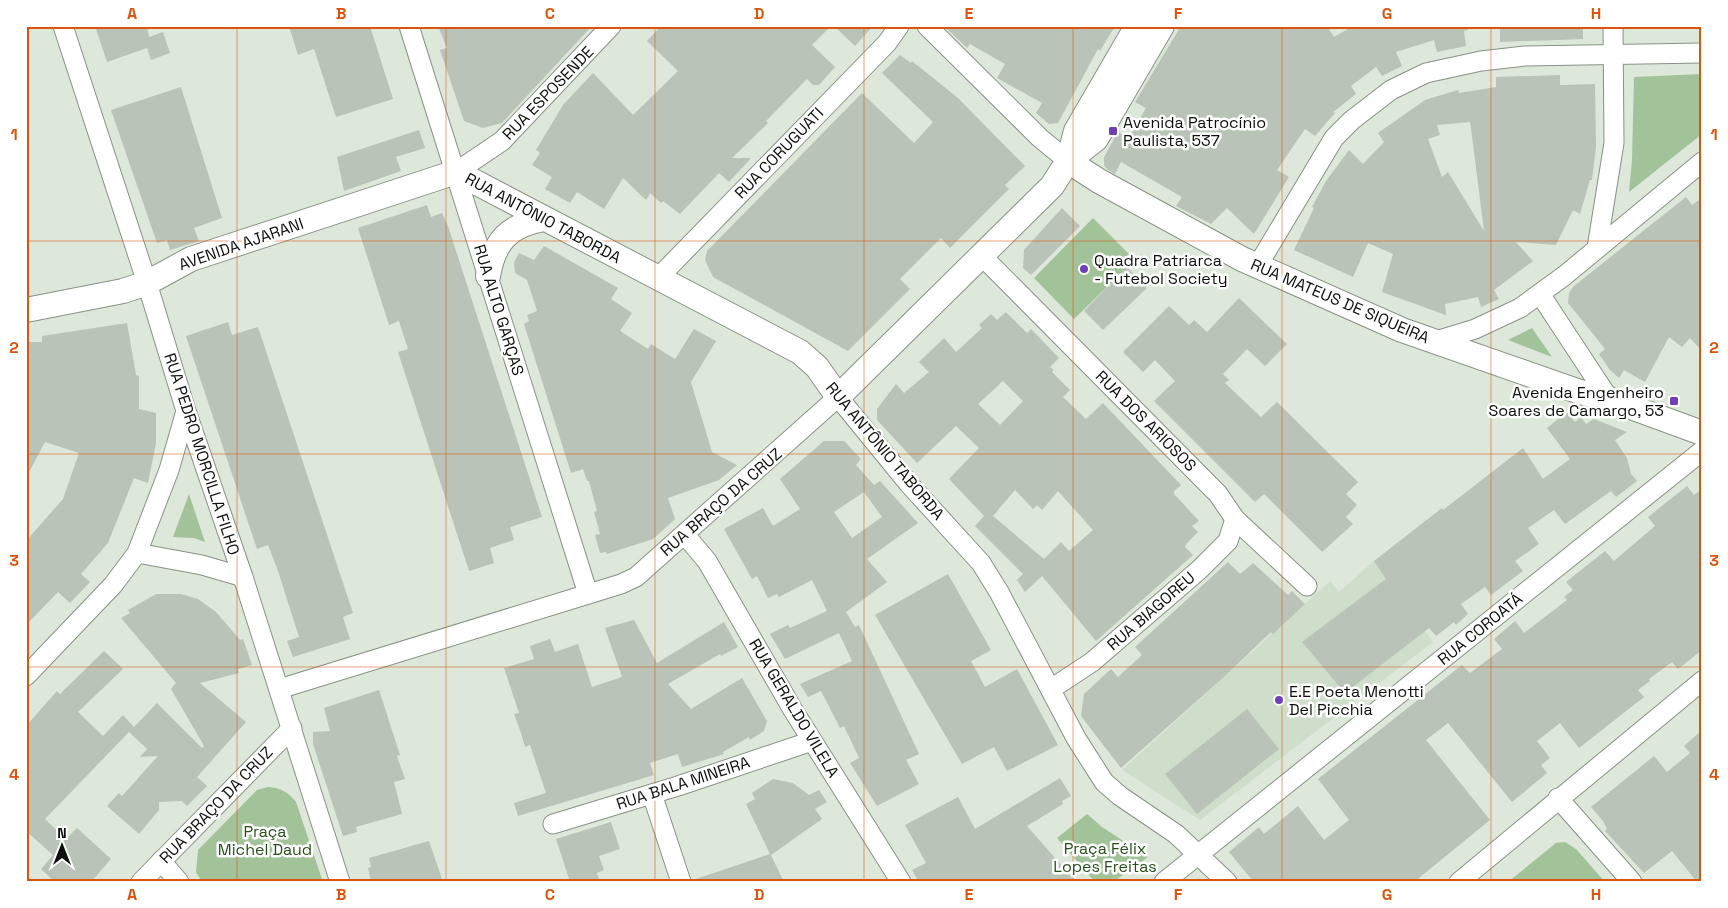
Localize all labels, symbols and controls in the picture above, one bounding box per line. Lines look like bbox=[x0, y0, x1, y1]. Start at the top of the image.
text: A bbox=[127, 3, 137, 24]
text: B bbox=[336, 3, 346, 24]
text: C bbox=[545, 3, 555, 24]
text: D bbox=[754, 3, 764, 24]
text: E bbox=[965, 3, 974, 24]
text: F bbox=[1174, 3, 1183, 24]
text: G bbox=[1382, 3, 1392, 24]
text: H bbox=[1591, 3, 1601, 24]
street label: RUA ESPOSENDE bbox=[498, 42, 598, 144]
street label: RUA CORUGUATI bbox=[730, 103, 828, 203]
place label: Avenida Patrocínio Paulista, 537 bbox=[1123, 112, 1266, 151]
text: 1 bbox=[10, 124, 18, 145]
text: 1 bbox=[1710, 124, 1718, 145]
marker: Avenida Patrocínio Paulista, 537 bbox=[1107, 125, 1119, 137]
street label: RUA ANTÔNIO TABORDA bbox=[461, 168, 625, 268]
street label: AVENIDA AJARANI bbox=[176, 213, 306, 275]
street label: RUA ALTO GARÇAS bbox=[469, 242, 529, 378]
place label: Quadra Patriarca - Futebol Society bbox=[1094, 250, 1228, 289]
street label: RUA MATEUS DE SIQUEIRA bbox=[1247, 254, 1433, 348]
marker: Quadra Patriarca - Futebol Society bbox=[1078, 263, 1090, 275]
text: 2 bbox=[9, 337, 19, 358]
text: 2 bbox=[1709, 337, 1719, 358]
street label: RUA PEDRO MORCILLA FILHO bbox=[159, 350, 245, 558]
street label: RUA DOS ARIOSOS bbox=[1091, 366, 1201, 476]
street label: RUA ANTÔNIO TABORDA bbox=[821, 378, 949, 524]
place label: Avenida Engenheiro Soares de Camargo, 53 bbox=[1488, 382, 1664, 421]
marker: Avenida Engenheiro Soares de Camargo, 53 bbox=[1668, 395, 1680, 407]
street label: RUA BRAÇO DA CRUZ bbox=[656, 443, 786, 561]
text: 3 bbox=[9, 550, 19, 571]
text: 3 bbox=[1709, 550, 1719, 571]
street label: RUA BIAGOREU bbox=[1103, 567, 1199, 655]
street label: RUA COROATÁ bbox=[1433, 588, 1527, 670]
street label: RUA GERALDO VILELA bbox=[744, 635, 844, 781]
place label: E.E Poeta Menotti Del Picchia bbox=[1289, 681, 1424, 720]
marker: E.E Poeta Menotti Del Picchia bbox=[1273, 694, 1285, 706]
street label: RUA BRAÇO DA CRUZ bbox=[155, 742, 277, 868]
street label: RUA BALA MINEIRA bbox=[614, 751, 752, 815]
text: 4 bbox=[9, 764, 19, 785]
text: 4 bbox=[1709, 764, 1719, 785]
north arrow bbox=[38, 820, 88, 870]
park label: Praça Michel Daud bbox=[218, 821, 312, 860]
text: N bbox=[57, 824, 67, 842]
park label: Praça Félix Lopes Freitas bbox=[1053, 838, 1157, 877]
text: A bbox=[127, 884, 137, 905]
text: B bbox=[336, 884, 346, 905]
text: C bbox=[545, 884, 555, 905]
text: D bbox=[754, 884, 764, 905]
text: E bbox=[965, 884, 974, 905]
text: F bbox=[1174, 884, 1183, 905]
text: G bbox=[1382, 884, 1392, 905]
text: H bbox=[1591, 884, 1601, 905]

